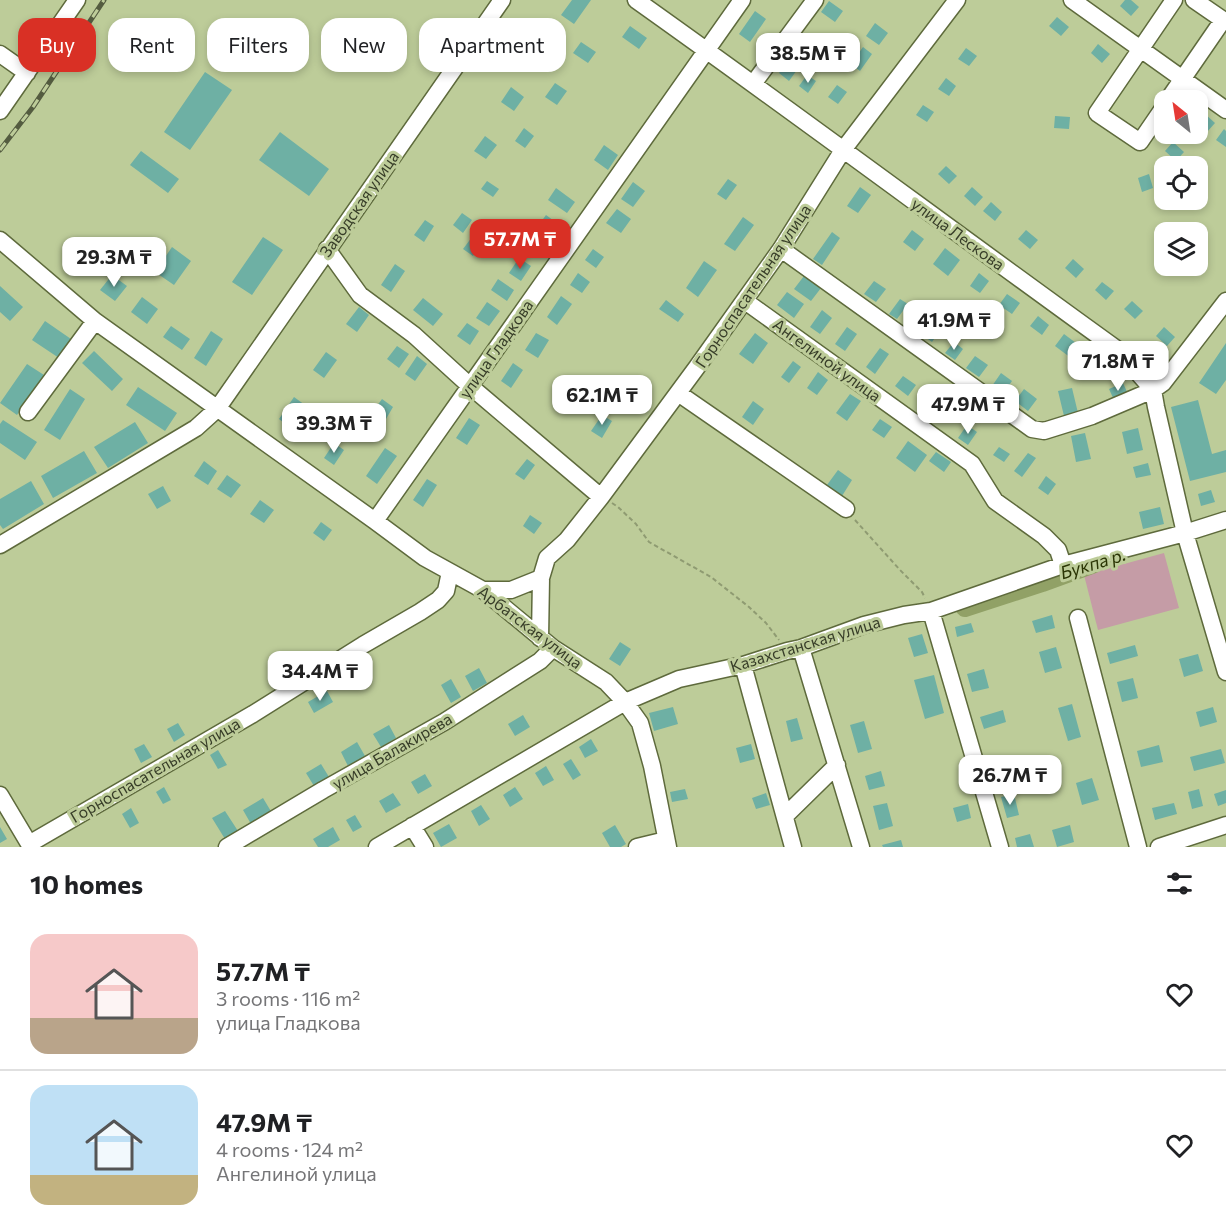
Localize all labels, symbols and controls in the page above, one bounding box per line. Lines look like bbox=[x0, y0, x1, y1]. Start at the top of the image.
chip: Buy bbox=[18, 18, 96, 72]
chip: Rent bbox=[108, 18, 195, 72]
chip: Filters bbox=[207, 18, 309, 72]
chip: New bbox=[321, 18, 407, 72]
chip: Apartment bbox=[419, 18, 566, 72]
pin: 38.5M ₸ bbox=[753, 33, 863, 84]
text: 38.5M ₸ bbox=[770, 40, 846, 64]
north arrow bbox=[1154, 90, 1208, 144]
map controls bbox=[1154, 90, 1208, 276]
street label: Заводская улица bbox=[315, 147, 402, 260]
button: locate bbox=[1154, 156, 1208, 210]
street label: улица Лескова bbox=[908, 194, 1008, 274]
street label: Горноспасательная улица bbox=[691, 200, 814, 371]
pin: 57.7M ₸ bbox=[465, 219, 575, 270]
button: layers bbox=[1154, 222, 1208, 276]
text: 57.7M ₸ bbox=[484, 226, 556, 250]
pin: 29.3M ₸ bbox=[59, 237, 169, 288]
text: 29.3M ₸ bbox=[76, 244, 152, 268]
street label: улица Гладкова bbox=[455, 296, 537, 402]
pin: 41.9M ₸ bbox=[899, 300, 1009, 351]
text: 41.9M ₸ bbox=[917, 307, 991, 331]
street label: Ангелиной улица bbox=[770, 314, 885, 405]
pin: 71.8M ₸ bbox=[1063, 341, 1173, 392]
text: 71.8M ₸ bbox=[1082, 348, 1154, 372]
pin: 62.1M ₸ bbox=[547, 375, 657, 426]
text: 62.1M ₸ bbox=[566, 382, 638, 406]
pin: 47.9M ₸ bbox=[913, 384, 1023, 435]
text: 47.9M ₸ bbox=[931, 391, 1005, 415]
pin: 39.3M ₸ bbox=[279, 403, 389, 454]
text: 39.3M ₸ bbox=[296, 410, 372, 434]
water label: Букпа р. bbox=[1057, 543, 1128, 583]
street label: Арбатская улица bbox=[474, 581, 586, 672]
street label: Казахстанская улица bbox=[727, 612, 882, 675]
pin: 34.4M ₸ bbox=[265, 651, 375, 702]
text: 34.4M ₸ bbox=[282, 658, 358, 682]
street label: улица Балакирева bbox=[329, 709, 455, 793]
street label: Горноспасательная улица bbox=[66, 713, 243, 826]
pin: 26.7M ₸ bbox=[955, 755, 1065, 806]
text: 26.7M ₸ bbox=[973, 762, 1047, 786]
icon: filters bbox=[1163, 867, 1196, 900]
text: 10 homes bbox=[30, 868, 143, 899]
text: 57.7M ₸ bbox=[216, 955, 310, 986]
icon: home bbox=[78, 958, 150, 1030]
icon: heart bbox=[1163, 978, 1196, 1011]
text: 3 rooms · 116 m² bbox=[216, 986, 360, 1010]
text: улица Гладкова bbox=[216, 1010, 361, 1034]
text: 47.9M ₸ bbox=[216, 1106, 312, 1137]
icon: home bbox=[78, 1109, 150, 1181]
icon: heart bbox=[1163, 1129, 1196, 1162]
text: 4 rooms · 124 m² bbox=[216, 1137, 363, 1161]
text: Ангелиной улица bbox=[216, 1161, 377, 1185]

